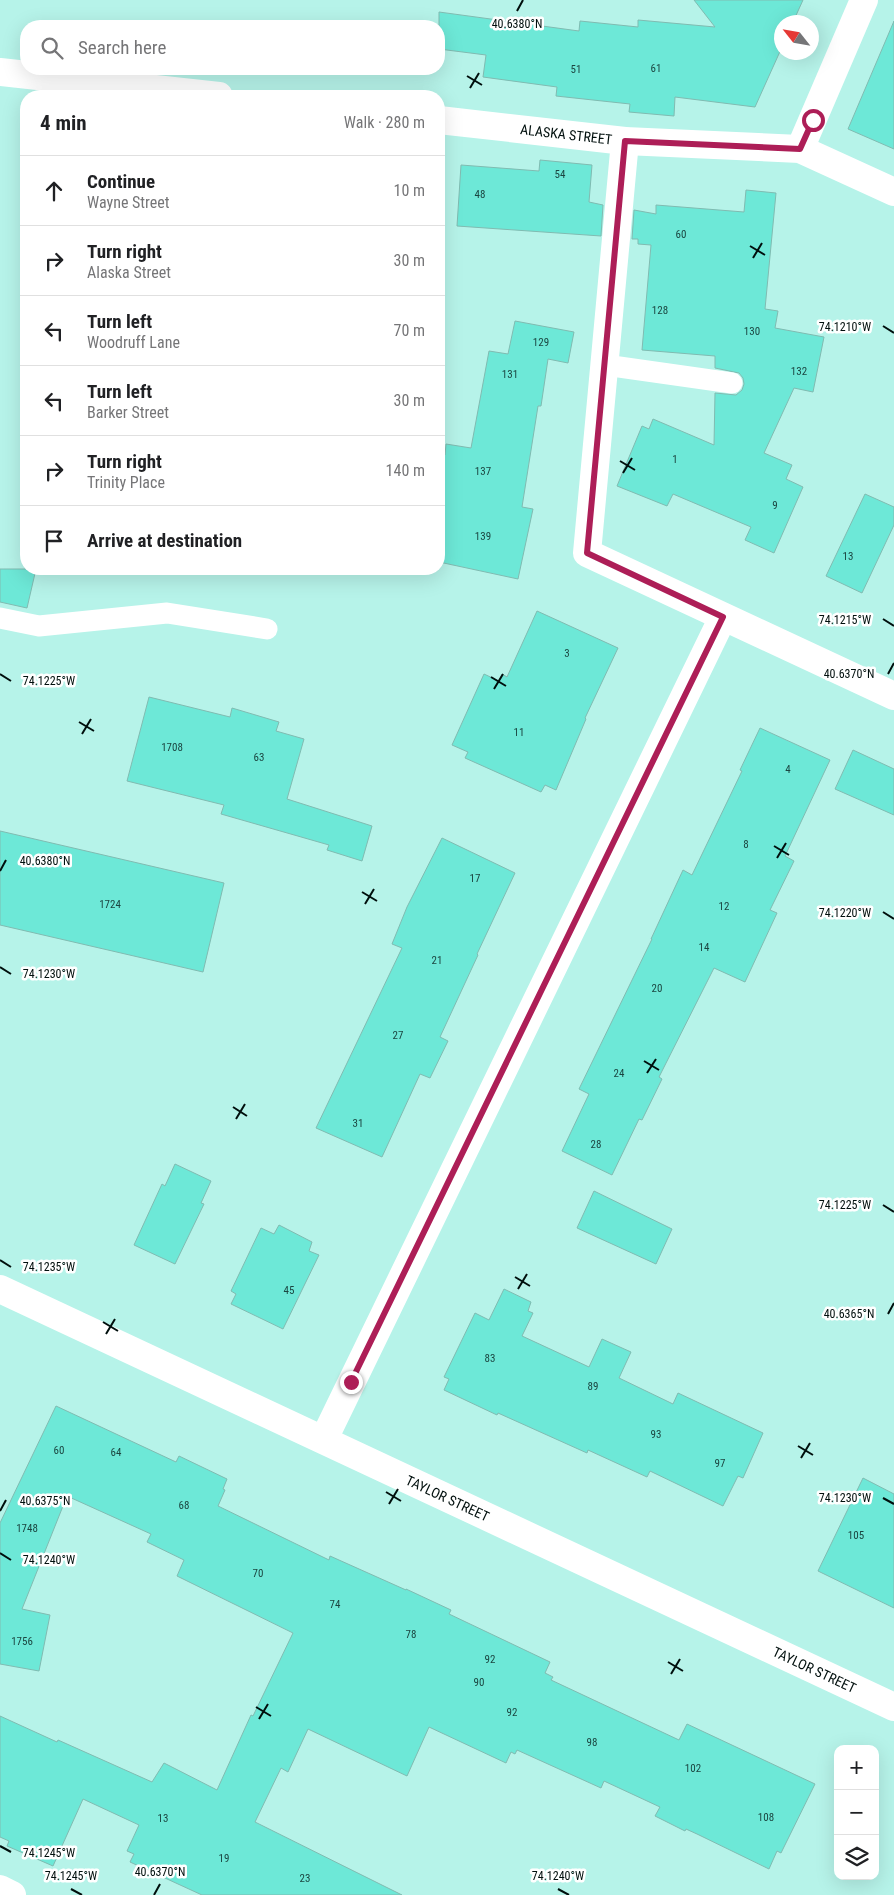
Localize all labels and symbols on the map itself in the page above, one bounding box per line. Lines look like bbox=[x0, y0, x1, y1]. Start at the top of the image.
north arrow bbox=[774, 15, 819, 60]
text: 40.6380°N bbox=[492, 17, 542, 31]
house number: 61 bbox=[651, 62, 661, 75]
house number: 51 bbox=[571, 63, 581, 76]
route start bbox=[802, 109, 825, 132]
street label: ALASKA STREET bbox=[519, 121, 613, 148]
house number: 54 bbox=[555, 168, 566, 181]
house number: 48 bbox=[475, 188, 485, 201]
house number: 60 bbox=[676, 228, 686, 241]
house number: 128 bbox=[652, 304, 668, 317]
text: 74.1210°W bbox=[819, 320, 871, 334]
house number: 130 bbox=[744, 325, 760, 338]
house number: 129 bbox=[533, 336, 549, 349]
house number: 132 bbox=[791, 365, 807, 378]
house number: 131 bbox=[502, 368, 518, 381]
house number: 1 bbox=[672, 453, 678, 466]
house number: 137 bbox=[475, 465, 491, 478]
house number: 9 bbox=[772, 499, 778, 512]
house number: 139 bbox=[475, 530, 491, 543]
house number: 13 bbox=[843, 550, 853, 563]
text: 74.1215°W bbox=[819, 613, 871, 627]
house number: 3 bbox=[564, 647, 570, 660]
text: 40.6370°N bbox=[824, 667, 874, 681]
text: 74.1225°W bbox=[23, 674, 75, 688]
house number: 11 bbox=[514, 726, 524, 739]
house number: 1708 bbox=[161, 741, 183, 754]
house number: 63 bbox=[254, 751, 264, 764]
house number: 4 bbox=[785, 763, 791, 776]
house number: 8 bbox=[743, 838, 749, 851]
text: 40.6380°N bbox=[20, 854, 70, 868]
house number: 17 bbox=[470, 872, 480, 885]
house number: 1724 bbox=[99, 898, 121, 911]
house number: 12 bbox=[719, 900, 729, 913]
text: 74.1220°W bbox=[819, 906, 871, 920]
house number: 14 bbox=[699, 941, 710, 954]
house number: 21 bbox=[432, 954, 442, 967]
text: 74.1230°W bbox=[23, 967, 75, 981]
house number: 20 bbox=[652, 982, 662, 995]
house number: 27 bbox=[393, 1029, 403, 1042]
house number: 24 bbox=[614, 1067, 625, 1080]
house number: 31 bbox=[353, 1117, 363, 1130]
house number: 28 bbox=[591, 1138, 601, 1151]
text: 74.1225°W bbox=[819, 1198, 871, 1212]
text: 74.1235°W bbox=[23, 1260, 75, 1274]
house number: 45 bbox=[284, 1284, 294, 1297]
text: 40.6365°N bbox=[824, 1307, 874, 1321]
house number: 83 bbox=[485, 1352, 495, 1365]
route end bbox=[340, 1371, 363, 1394]
house number: 89 bbox=[588, 1380, 598, 1393]
house number: 93 bbox=[651, 1428, 661, 1441]
house number: 60 bbox=[54, 1444, 64, 1457]
house number: 64 bbox=[111, 1446, 122, 1459]
house number: 97 bbox=[715, 1457, 725, 1470]
street label: TAYLOR STREET bbox=[403, 1472, 492, 1525]
text: 74.1230°W bbox=[819, 1491, 871, 1505]
text: 40.6375°N bbox=[20, 1494, 70, 1508]
house number: 68 bbox=[179, 1499, 189, 1512]
house number: 1748 bbox=[16, 1522, 38, 1535]
house number: 105 bbox=[848, 1529, 864, 1542]
text: 74.1240°W bbox=[23, 1553, 75, 1567]
house number: 70 bbox=[253, 1567, 263, 1580]
house number: 74 bbox=[330, 1598, 341, 1611]
house number: 78 bbox=[406, 1628, 416, 1641]
house number: 1756 bbox=[11, 1635, 33, 1648]
street label: TAYLOR STREET bbox=[770, 1643, 859, 1696]
house number: 92 bbox=[485, 1653, 495, 1666]
house number: 90 bbox=[474, 1676, 484, 1689]
house number: 92 bbox=[507, 1706, 517, 1719]
house number: 98 bbox=[587, 1736, 597, 1749]
house number: 102 bbox=[685, 1762, 701, 1775]
house number: 108 bbox=[758, 1811, 774, 1824]
house number: 13 bbox=[158, 1812, 168, 1825]
text: 74.1245°W bbox=[23, 1846, 75, 1860]
house number: 19 bbox=[219, 1852, 229, 1865]
text: 40.6370°N bbox=[135, 1865, 185, 1879]
text: 74.1245°W bbox=[45, 1869, 97, 1883]
text: 74.1240°W bbox=[532, 1869, 584, 1883]
house number: 23 bbox=[300, 1872, 310, 1885]

